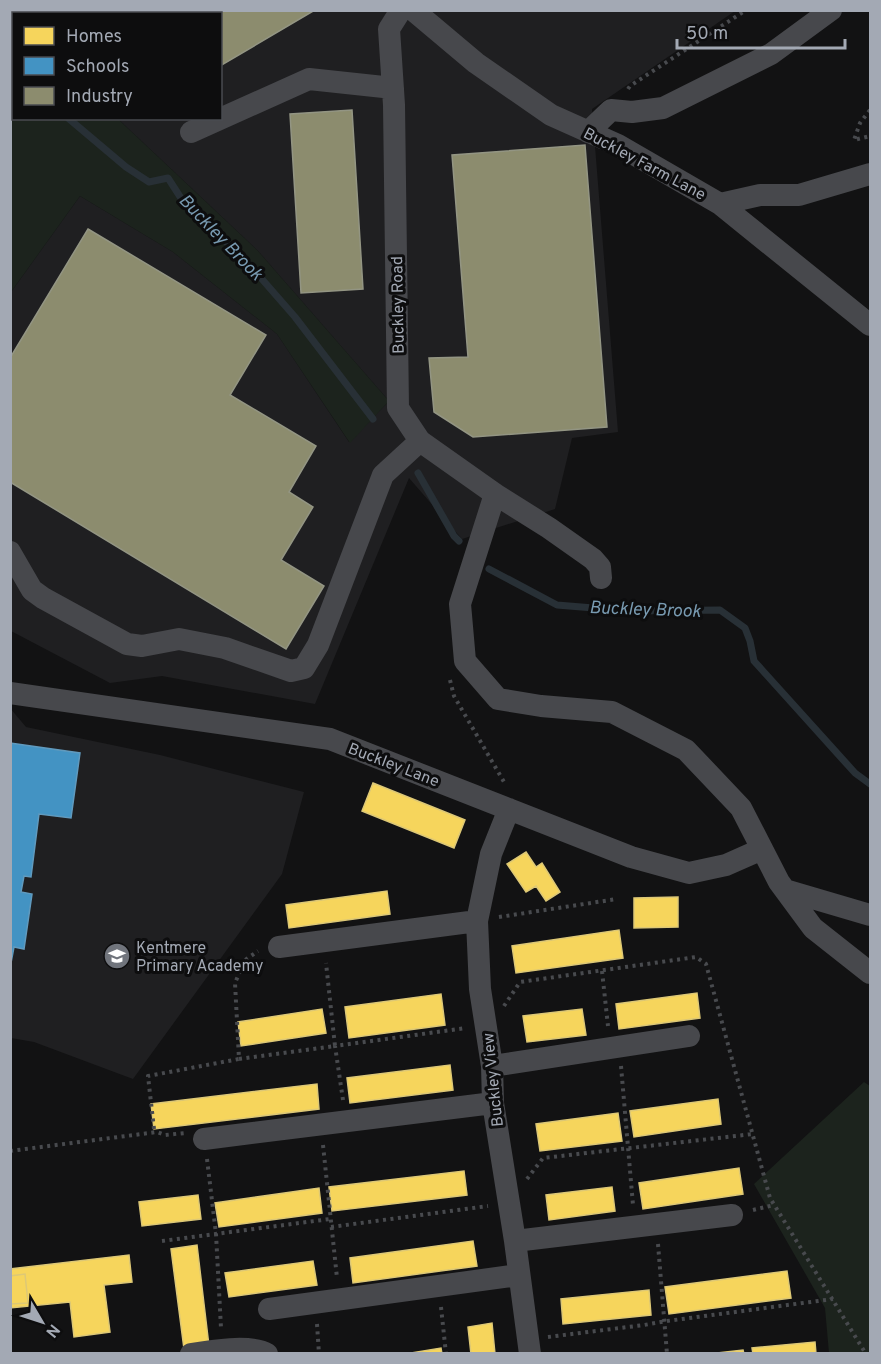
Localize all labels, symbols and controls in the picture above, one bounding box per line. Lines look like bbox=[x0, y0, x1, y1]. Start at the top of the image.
legend bbox=[12, 12, 222, 120]
scale bar bbox=[677, 12, 845, 50]
text: 50 m bbox=[686, 23, 728, 46]
text: Homes bbox=[66, 26, 122, 49]
text: Schools bbox=[66, 56, 129, 79]
text: Industry bbox=[66, 86, 133, 109]
street label: Buckley Farm Lane bbox=[579, 124, 709, 205]
water label: Buckley Brook bbox=[173, 190, 268, 287]
street label: Buckley Road bbox=[388, 256, 410, 354]
water label: Buckley Brook bbox=[589, 597, 702, 624]
street label: Buckley Lane bbox=[345, 739, 442, 792]
place label: Kentmere Primary Academy bbox=[136, 939, 263, 977]
school or university icon: Kentmere Primary Academy bbox=[102, 941, 132, 971]
street label: Buckley View bbox=[479, 1032, 509, 1128]
north arrow bbox=[12, 1292, 72, 1352]
text: N bbox=[41, 1319, 63, 1341]

